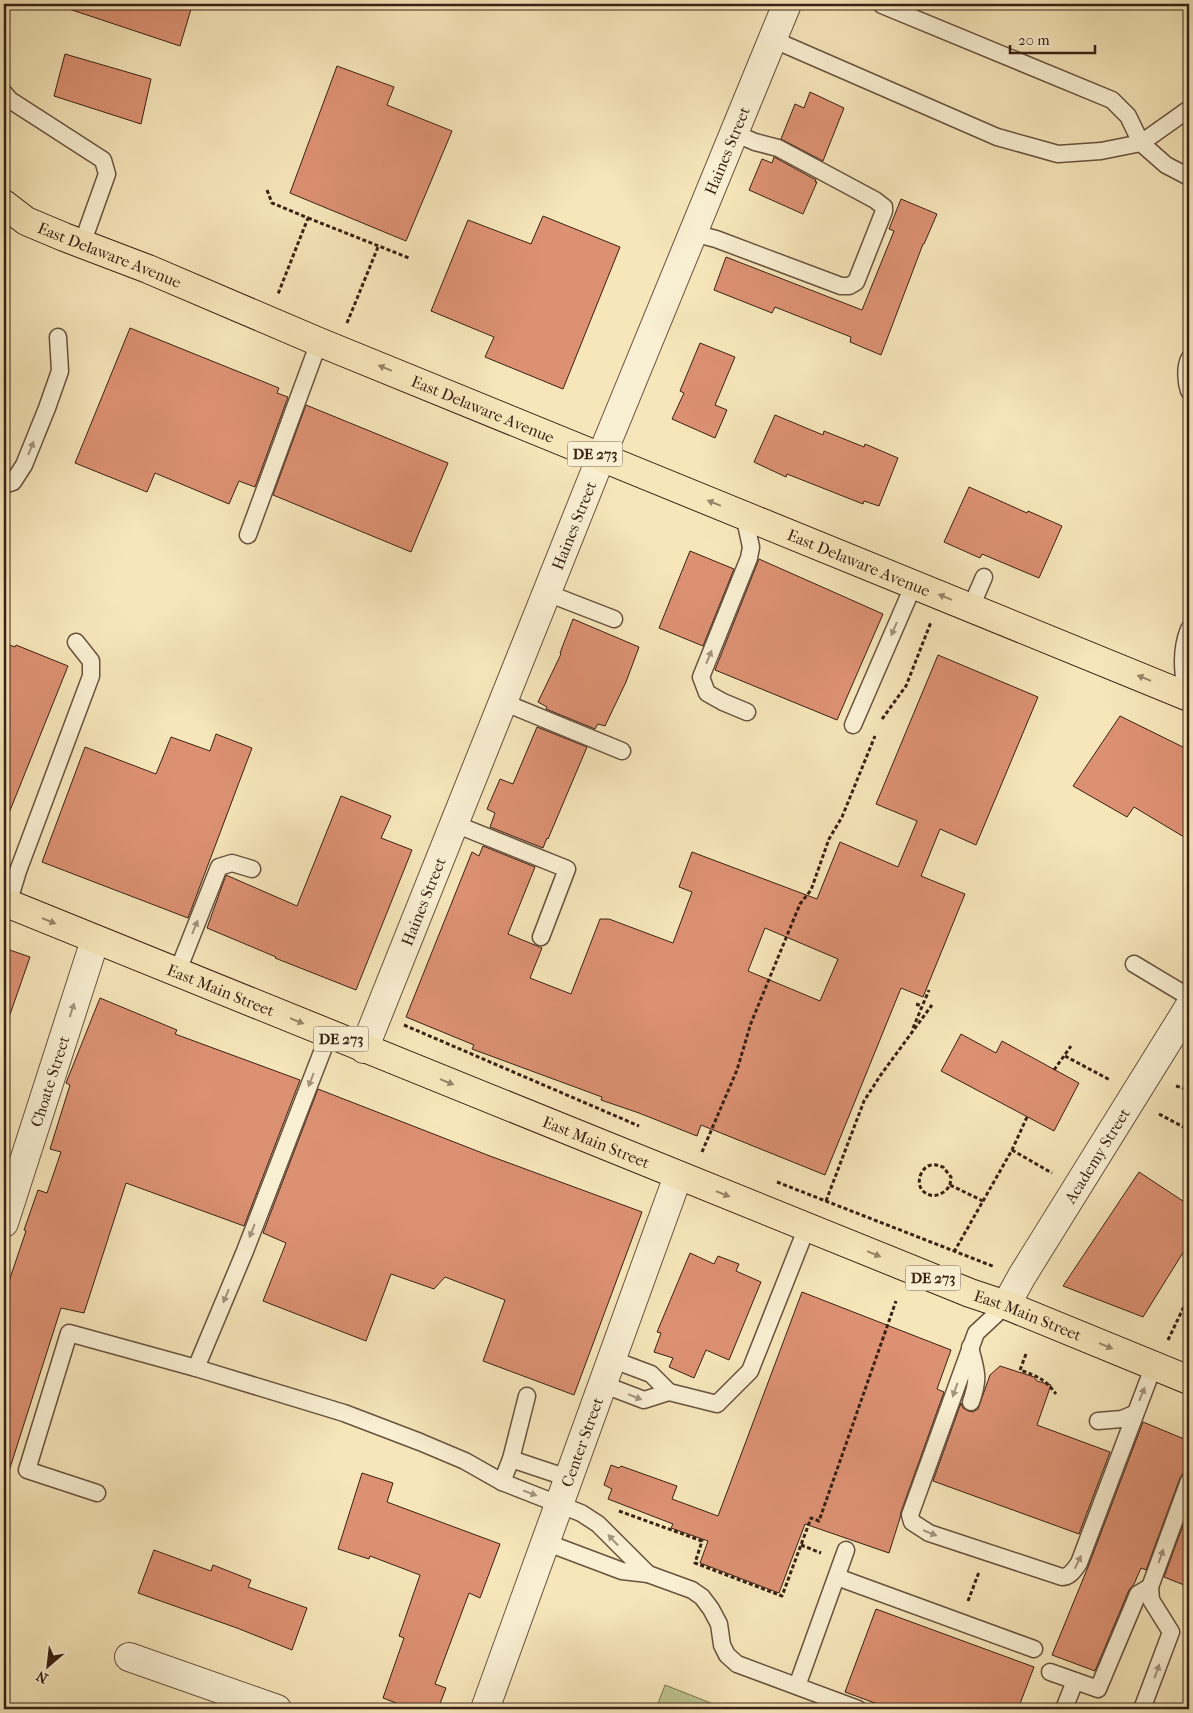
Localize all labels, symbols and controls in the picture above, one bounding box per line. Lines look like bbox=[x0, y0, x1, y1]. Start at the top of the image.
scale bar bbox=[1010, 22, 1096, 54]
text: 20 m bbox=[1018, 31, 1050, 49]
street label: Haines Street bbox=[701, 104, 754, 198]
street label: East Delaware Avenue bbox=[35, 218, 184, 292]
one-way arrow bbox=[378, 364, 392, 372]
street label: East Delaware Avenue bbox=[409, 372, 557, 447]
one-way arrow bbox=[28, 441, 36, 455]
road number: DE 273 bbox=[568, 442, 622, 466]
street label: Haines Street bbox=[548, 478, 600, 573]
one-way arrow bbox=[706, 498, 721, 506]
street label: East Delaware Avenue bbox=[784, 525, 933, 600]
one-way arrow bbox=[938, 592, 952, 600]
one-way arrow bbox=[890, 622, 898, 636]
one-way arrow bbox=[705, 649, 713, 664]
one-way arrow bbox=[1137, 674, 1151, 682]
street label: Haines Street bbox=[397, 854, 450, 949]
one-way arrow bbox=[42, 917, 56, 925]
one-way arrow bbox=[192, 920, 200, 934]
street label: East Main Street bbox=[164, 960, 277, 1021]
one-way arrow bbox=[69, 1003, 76, 1018]
one-way arrow bbox=[290, 1018, 304, 1026]
road number: DE 273 bbox=[314, 1026, 368, 1052]
street label: Choate Street bbox=[27, 1033, 74, 1129]
one-way arrow bbox=[307, 1073, 315, 1088]
one-way arrow bbox=[440, 1079, 454, 1087]
street label: Academy Street bbox=[1060, 1104, 1134, 1208]
street label: East Main Street bbox=[540, 1112, 653, 1173]
one-way arrow bbox=[716, 1190, 730, 1198]
one-way arrow bbox=[248, 1224, 256, 1239]
one-way arrow bbox=[867, 1250, 882, 1258]
road number: DE 273 bbox=[906, 1266, 960, 1290]
street label: East Main Street bbox=[971, 1286, 1085, 1345]
one-way arrow bbox=[222, 1289, 230, 1304]
one-way arrow bbox=[1099, 1343, 1113, 1351]
one-way arrow bbox=[951, 1383, 959, 1398]
one-way arrow bbox=[1138, 1386, 1146, 1401]
one-way arrow bbox=[628, 1393, 643, 1401]
street label: Center Street bbox=[557, 1394, 607, 1490]
one-way arrow bbox=[523, 1490, 538, 1497]
one-way arrow bbox=[923, 1529, 938, 1537]
one-way arrow bbox=[607, 1534, 619, 1546]
one-way arrow bbox=[1158, 1549, 1165, 1564]
one-way arrow bbox=[1074, 1555, 1082, 1570]
north arrow bbox=[22, 1640, 72, 1690]
one-way arrow bbox=[1154, 1663, 1161, 1678]
text: N bbox=[33, 1667, 51, 1687]

